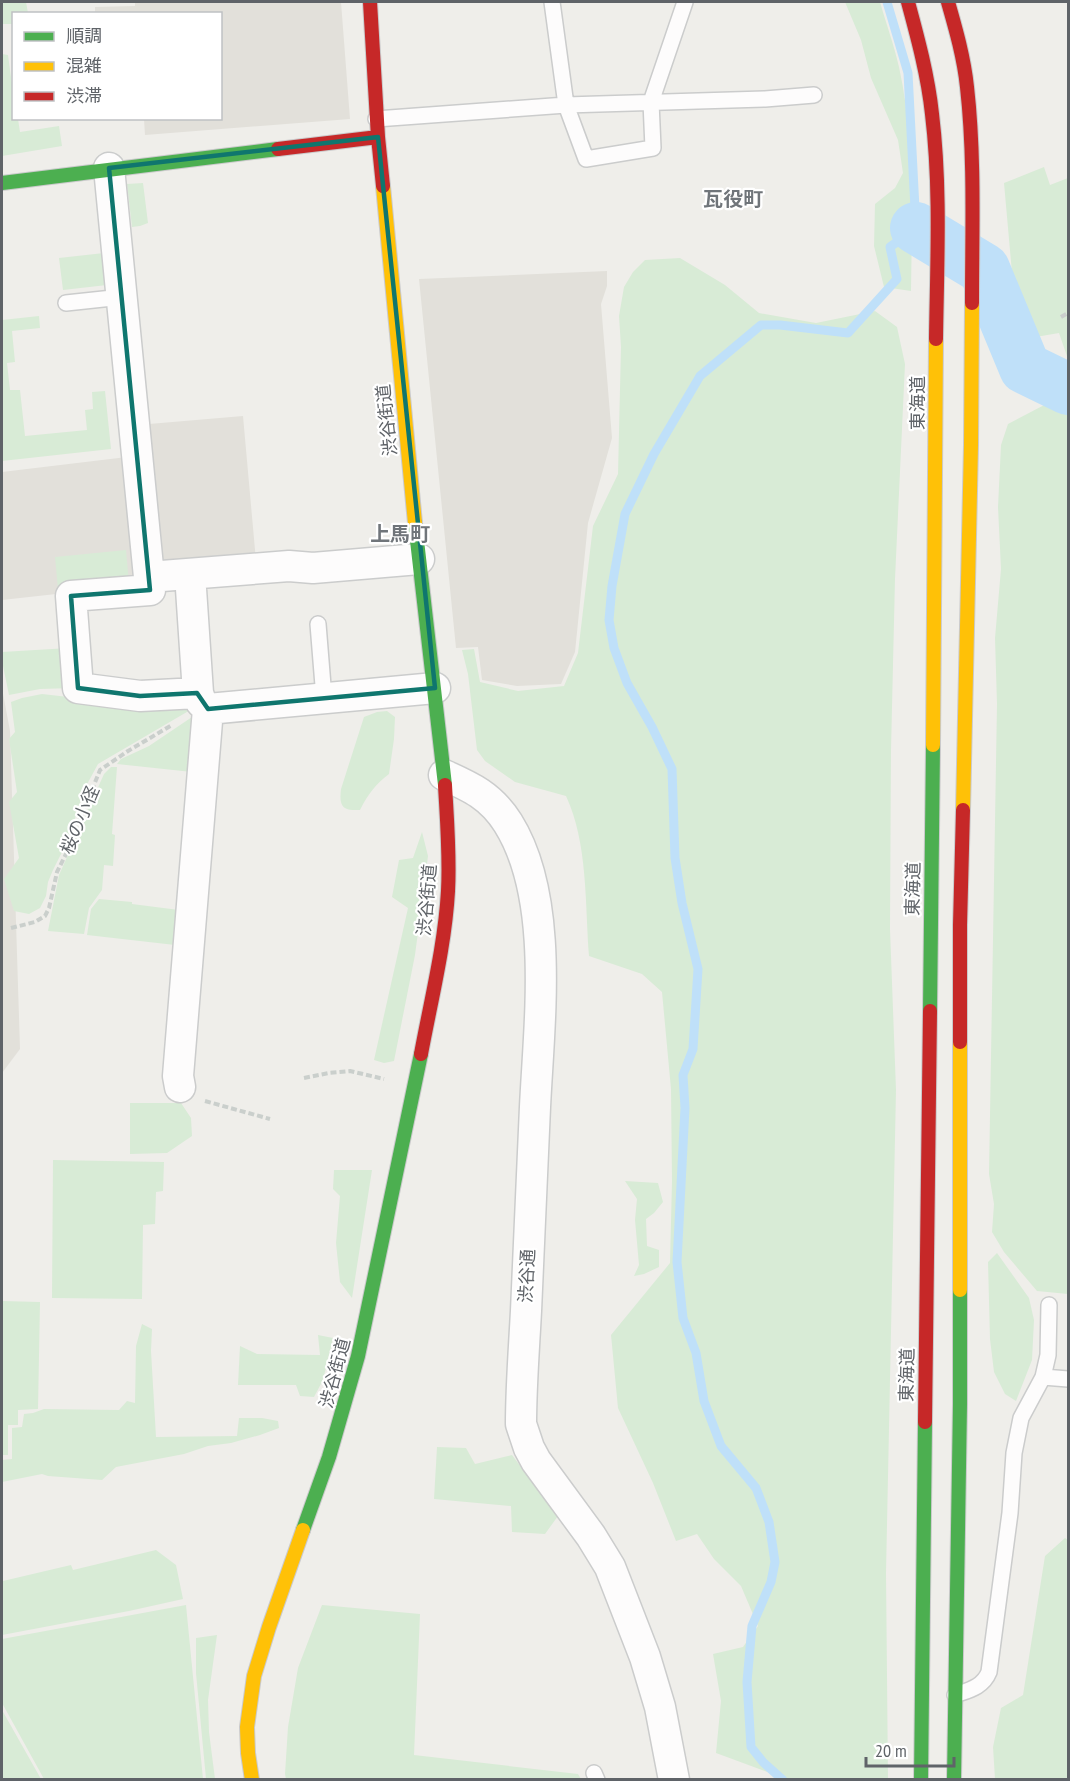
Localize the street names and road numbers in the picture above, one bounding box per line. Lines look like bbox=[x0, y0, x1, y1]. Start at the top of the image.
street label: 東海道 bbox=[906, 376, 929, 430]
street label: 渋谷街道 bbox=[371, 383, 402, 457]
street label: 桜の小径 bbox=[55, 782, 104, 857]
street label: 東海道 bbox=[901, 862, 924, 916]
street label: 渋谷街道 bbox=[412, 863, 441, 937]
street label: 渋谷通 bbox=[514, 1248, 539, 1304]
street label: 渋谷街道 bbox=[314, 1335, 355, 1411]
street label: 東海道 bbox=[895, 1348, 918, 1402]

